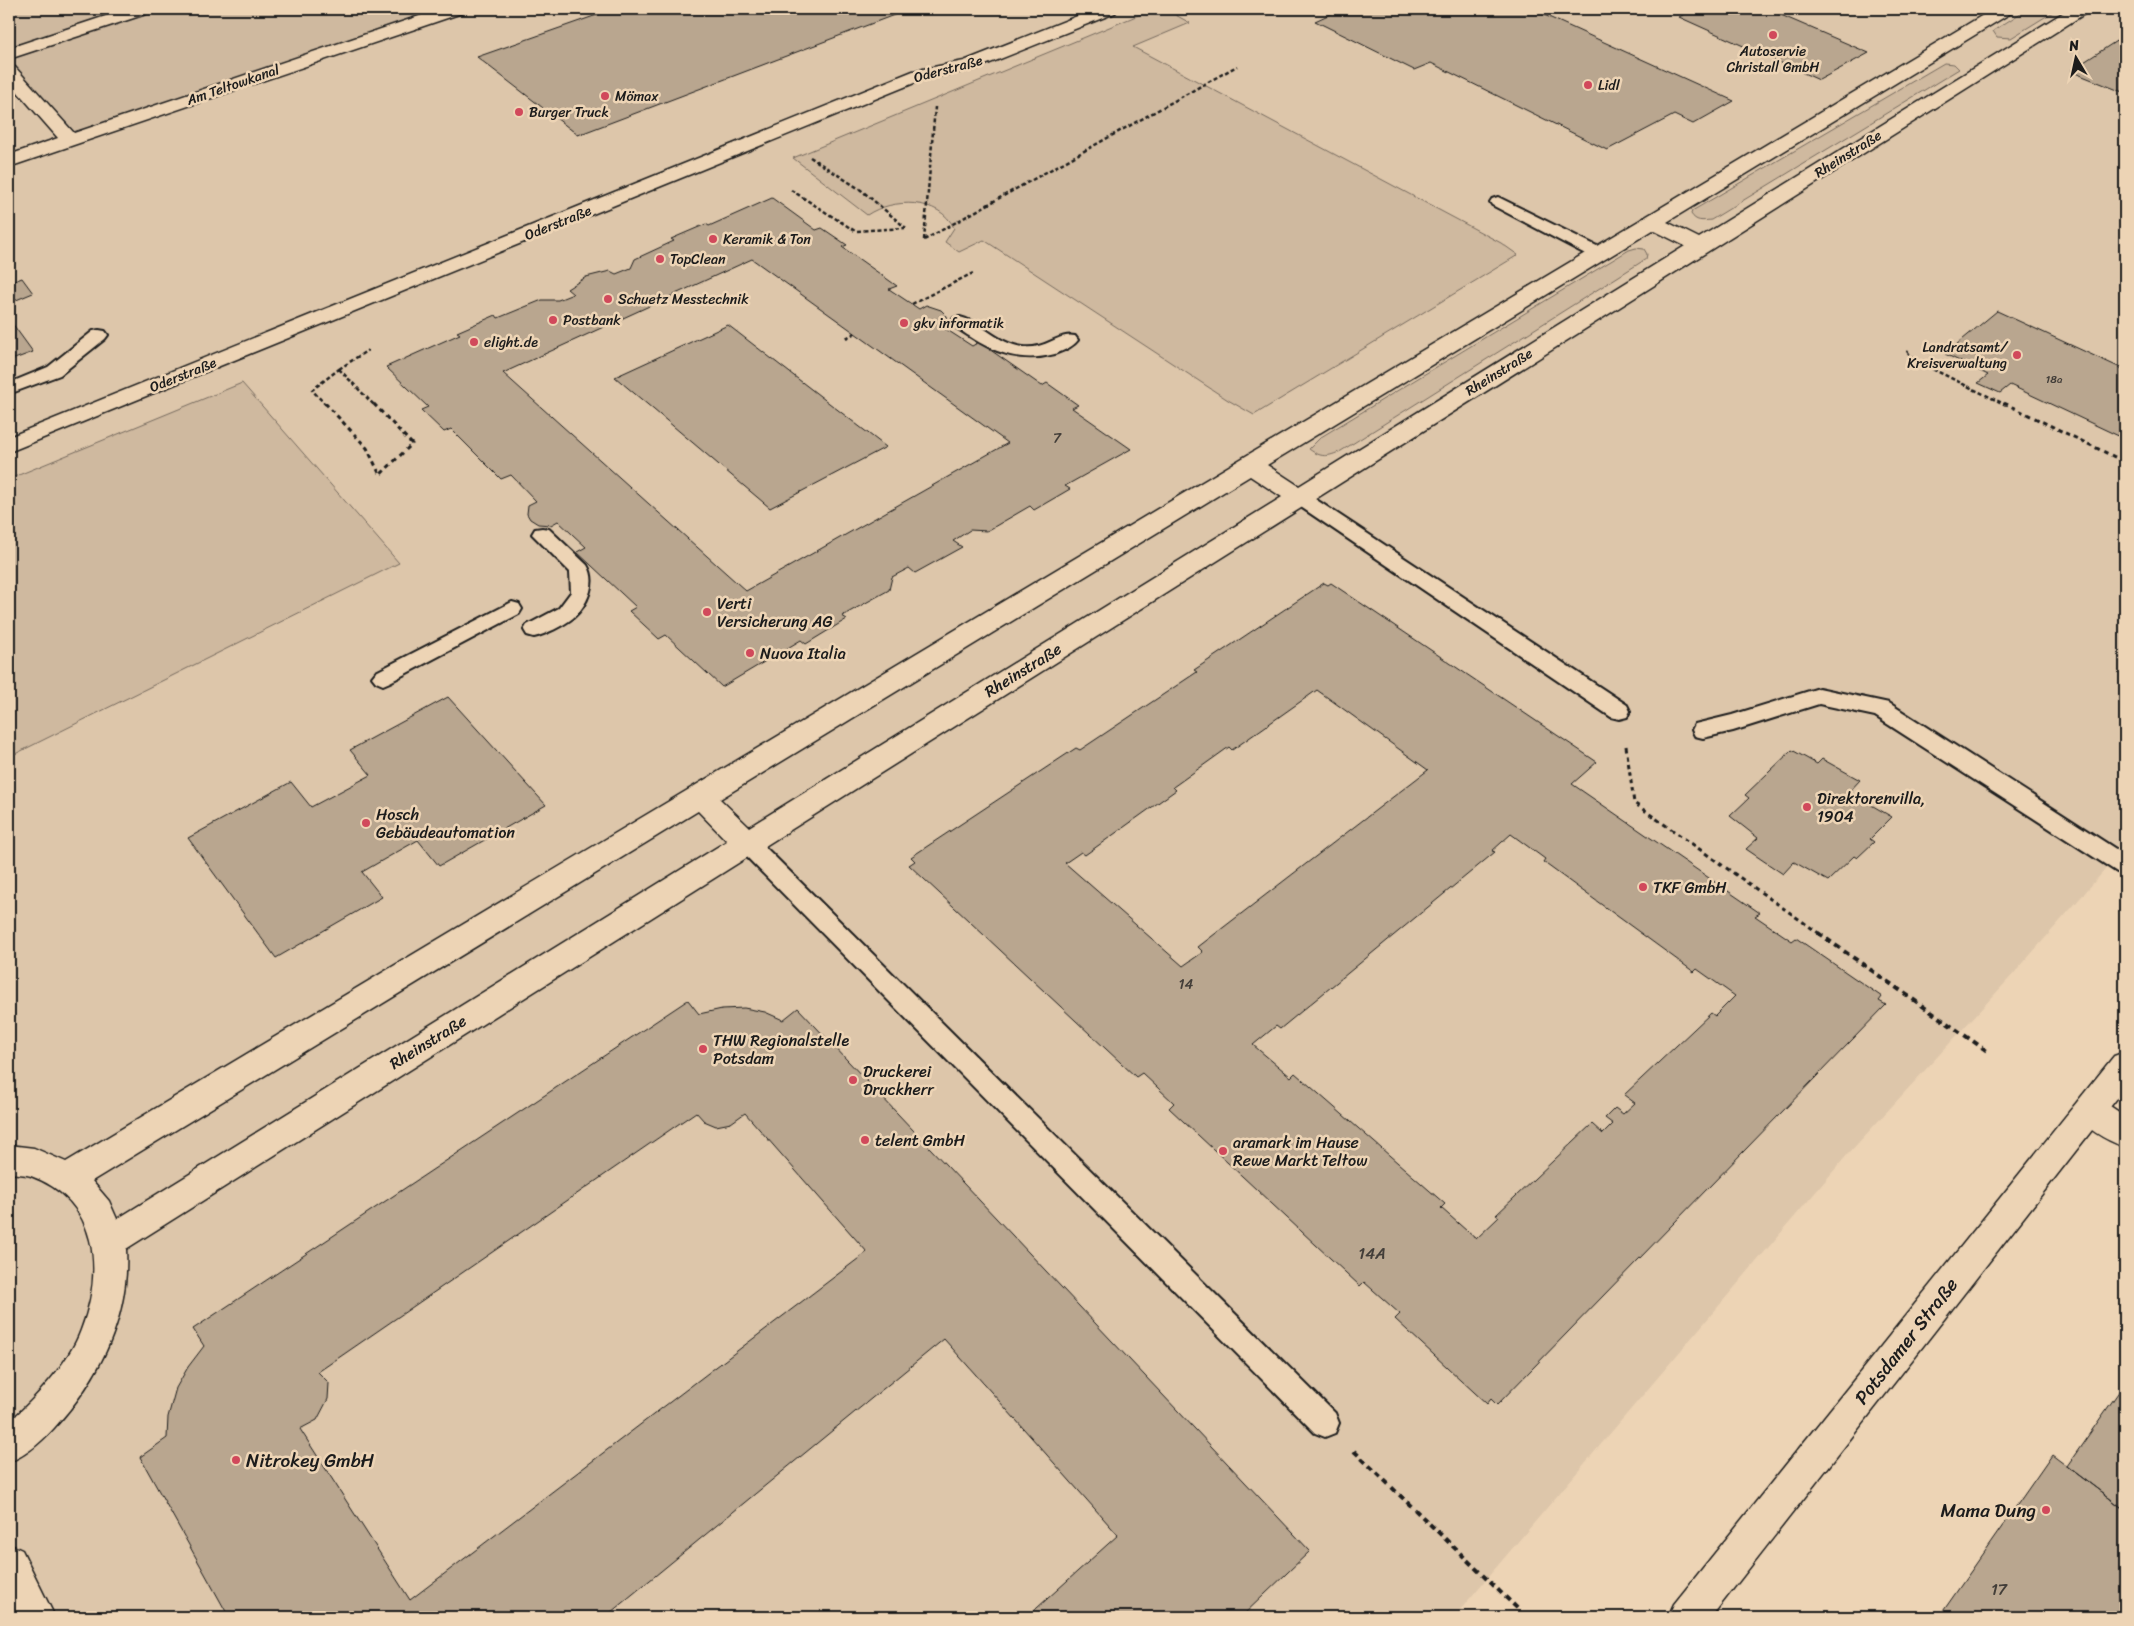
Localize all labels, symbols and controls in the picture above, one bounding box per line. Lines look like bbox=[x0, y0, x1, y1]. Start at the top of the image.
marker: Autoservie Christall GmbH bbox=[1767, 29, 1779, 41]
north arrow bbox=[2052, 32, 2102, 82]
text: N bbox=[2066, 33, 2081, 59]
place label: Autoservie Christall GmbH bbox=[1726, 39, 1820, 80]
street label: Oderstraße bbox=[911, 48, 985, 90]
street label: Am Teltowkanal bbox=[182, 57, 284, 113]
place label: Lidl bbox=[1598, 73, 1621, 98]
marker: Lidl bbox=[1582, 79, 1594, 91]
place label: Mömax bbox=[615, 84, 659, 109]
marker: Mömax bbox=[599, 90, 611, 102]
place label: Burger Truck bbox=[529, 100, 609, 125]
marker: Burger Truck bbox=[513, 106, 525, 118]
street label: Rheinstraße bbox=[1809, 123, 1887, 185]
street label: Oderstraße bbox=[521, 198, 596, 248]
place label: Keramik & Ton bbox=[723, 227, 811, 252]
marker: Keramik & Ton bbox=[707, 233, 719, 245]
place label: TopClean bbox=[670, 247, 726, 272]
marker: TopClean bbox=[654, 253, 666, 265]
place label: Schuetz Messtechnik bbox=[618, 287, 749, 312]
marker: Schuetz Messtechnik bbox=[602, 293, 614, 305]
place label: Postbank bbox=[563, 308, 621, 333]
place label: gkv informatik bbox=[913, 311, 1004, 336]
marker: Postbank bbox=[547, 314, 559, 326]
marker: gkv informatik bbox=[898, 317, 910, 329]
place label: elight.de bbox=[484, 330, 538, 355]
place label: Landratsamt/ Kreisverwaltung bbox=[1907, 335, 2009, 376]
marker: elight.de bbox=[468, 336, 480, 348]
street label: Rheinstraße bbox=[1460, 341, 1538, 403]
marker: Landratsamt/ Kreisverwaltung bbox=[2011, 349, 2023, 361]
street label: Oderstraße bbox=[146, 350, 221, 400]
house number: 18a bbox=[2046, 370, 2063, 389]
house number: 7 bbox=[1053, 426, 1062, 451]
place label: Verti Versicherung AG bbox=[717, 589, 832, 636]
marker: Verti Versicherung AG bbox=[701, 606, 713, 618]
street label: Rheinstraße bbox=[979, 635, 1067, 705]
place label: Nuova Italia bbox=[760, 639, 846, 668]
marker: Nuova Italia bbox=[744, 647, 756, 659]
place label: Direktorenvilla, 1904 bbox=[1817, 784, 1925, 831]
place label: Hosch Gebäudeautomation bbox=[376, 800, 515, 847]
marker: Direktorenvilla, 1904 bbox=[1801, 801, 1813, 813]
marker: Hosch Gebäudeautomation bbox=[360, 817, 372, 829]
place label: TKF GmbH bbox=[1653, 873, 1727, 902]
marker: TKF GmbH bbox=[1637, 881, 1649, 893]
house number: 14 bbox=[1179, 972, 1194, 997]
street label: Rheinstraße bbox=[384, 1007, 472, 1077]
place label: THW Regionalstelle Potsdam bbox=[713, 1026, 849, 1073]
marker: THW Regionalstelle Potsdam bbox=[697, 1043, 709, 1055]
place label: Druckerei Druckherr bbox=[863, 1057, 935, 1104]
marker: Druckerei Druckherr bbox=[847, 1074, 859, 1086]
place label: telent GmbH bbox=[875, 1126, 966, 1155]
place label: aramark im Hause Rewe Markt Teltow bbox=[1233, 1128, 1368, 1175]
marker: telent GmbH bbox=[859, 1134, 871, 1146]
marker: aramark im Hause Rewe Markt Teltow bbox=[1217, 1145, 1229, 1157]
house number: 14A bbox=[1358, 1239, 1386, 1268]
street label: Potsdamer Straße bbox=[1846, 1270, 1967, 1412]
place label: Nitrokey GmbH bbox=[246, 1444, 375, 1477]
marker: Nitrokey GmbH bbox=[230, 1454, 242, 1466]
place label: Mama Dung bbox=[1941, 1494, 2036, 1527]
marker: Mama Dung bbox=[2040, 1504, 2052, 1516]
house number: 17 bbox=[1991, 1575, 2008, 1604]

